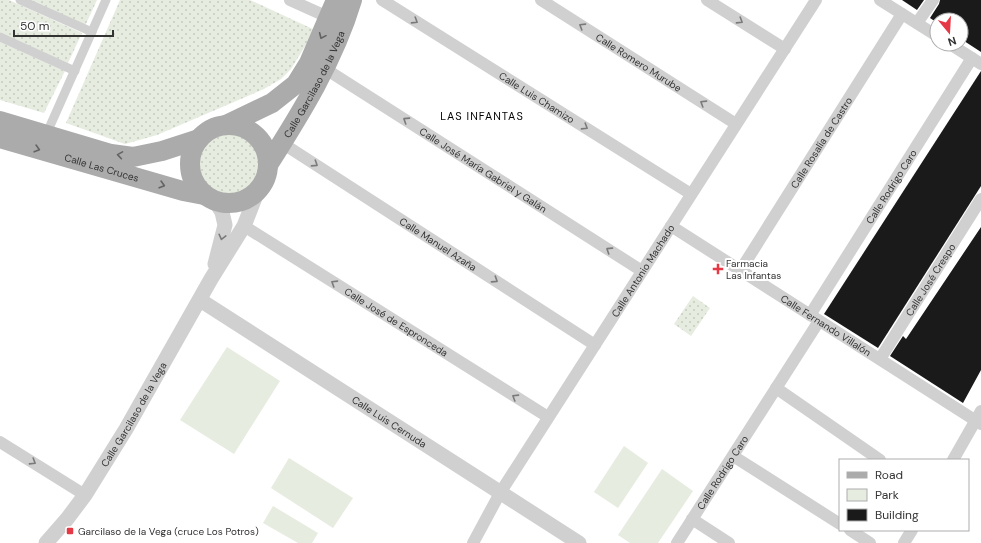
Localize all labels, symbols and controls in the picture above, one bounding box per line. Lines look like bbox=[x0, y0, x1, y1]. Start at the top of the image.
scale bar bbox=[14, 12, 113, 38]
north arrow bbox=[929, 12, 969, 52]
one-way arrow bbox=[411, 16, 418, 23]
one-way arrow bbox=[736, 16, 743, 23]
text: 50 m bbox=[20, 18, 49, 34]
one-way arrow bbox=[579, 23, 586, 31]
street label: Calle Garcilaso de la Vega bbox=[280, 29, 347, 140]
street label: Calle Romero Murube bbox=[593, 30, 685, 95]
one-way arrow bbox=[318, 32, 326, 39]
text: N bbox=[946, 34, 958, 49]
street label: Calle Luis Chamizo bbox=[497, 69, 577, 126]
street label: Calle Rosalía de Castro bbox=[787, 94, 855, 191]
one-way arrow bbox=[701, 101, 708, 108]
district label: LAS INFANTAS bbox=[440, 109, 524, 123]
one-way arrow bbox=[403, 117, 410, 124]
one-way arrow bbox=[581, 122, 588, 130]
street label: Calle José María Gabriel y Galán bbox=[417, 124, 550, 215]
one-way arrow bbox=[34, 144, 41, 153]
street label: Calle Rodrigo Caro bbox=[863, 147, 919, 226]
street label: Calle Las Cruces bbox=[63, 151, 141, 184]
one-way arrow bbox=[117, 151, 123, 160]
one-way arrow bbox=[311, 160, 318, 167]
one-way arrow bbox=[159, 180, 166, 188]
street label: Calle Manuel Azaña bbox=[397, 214, 479, 274]
street label: Calle Antonio Machado bbox=[608, 222, 677, 319]
one-way arrow bbox=[218, 233, 227, 240]
street label: Calle José Crespo bbox=[902, 241, 958, 318]
one-way arrow bbox=[606, 247, 613, 255]
place label: Farmacia Las Infantas bbox=[726, 257, 781, 282]
marker: Farmacia Las Infantas bbox=[713, 264, 723, 274]
one-way arrow bbox=[491, 275, 498, 283]
one-way arrow bbox=[331, 280, 338, 288]
street label: Calle José de Espronceda bbox=[342, 284, 451, 359]
street label: Calle Fernando Villalón bbox=[778, 291, 874, 359]
street label: Calle Garcilaso de la Vega bbox=[98, 360, 169, 469]
street label: Calle Luis Cernuda bbox=[350, 393, 429, 450]
one-way arrow bbox=[512, 394, 519, 401]
street label: Calle Rodrigo Caro bbox=[694, 433, 751, 512]
one-way arrow bbox=[29, 458, 36, 465]
legend bbox=[839, 459, 969, 531]
text: Road bbox=[875, 467, 903, 483]
text: Park bbox=[875, 487, 899, 503]
text: Building bbox=[875, 507, 919, 523]
place label: Garcilaso de la Vega (cruce Los Potros) bbox=[78, 525, 259, 538]
marker: Garcilaso de la Vega (cruce Los Potros) bbox=[65, 526, 75, 536]

